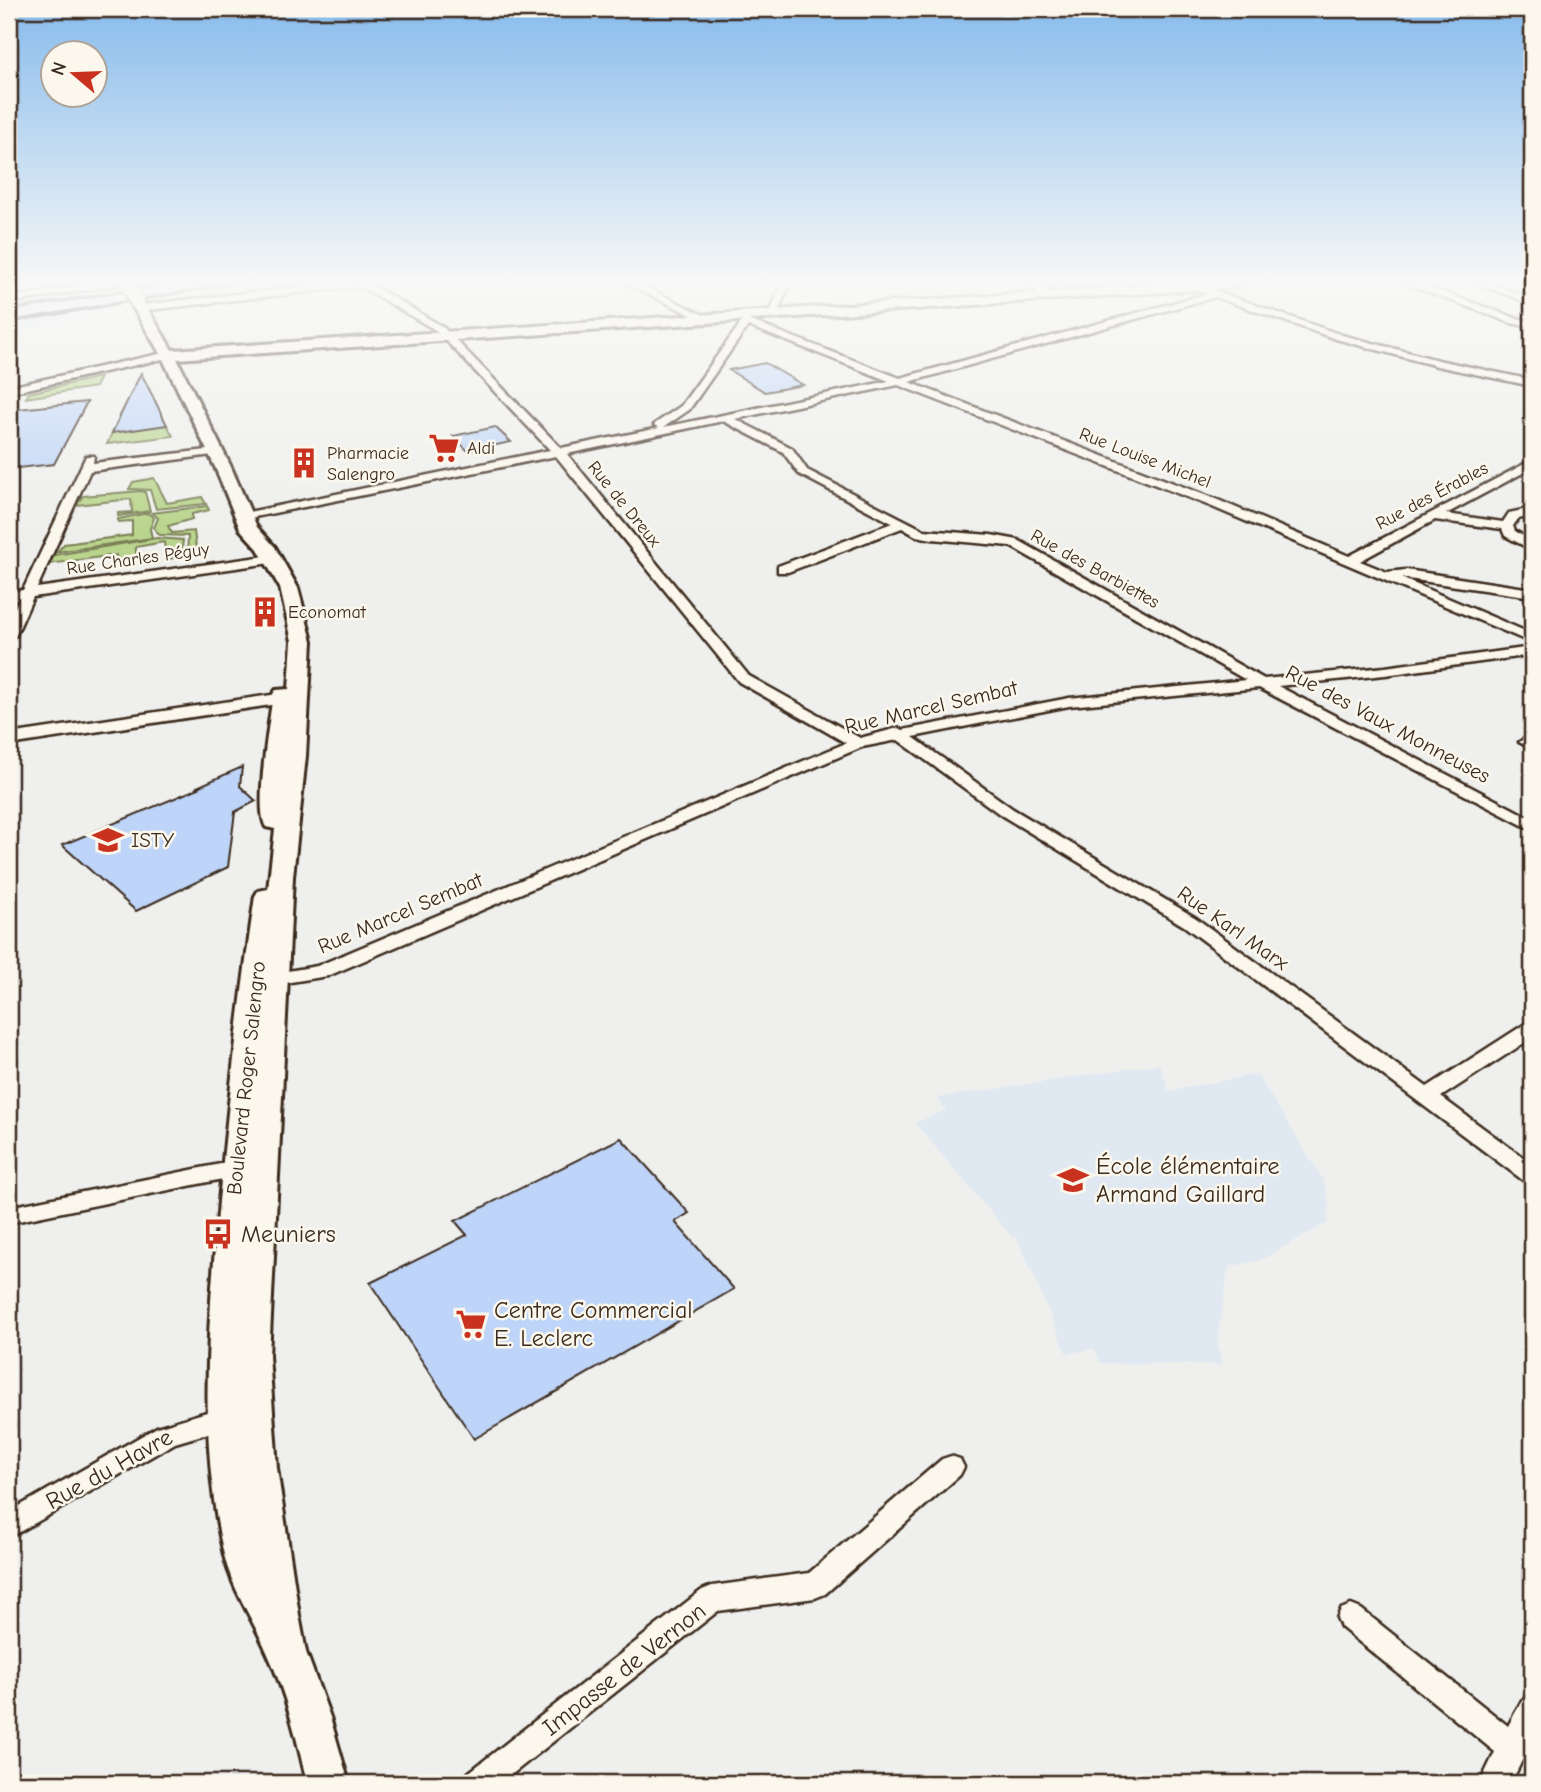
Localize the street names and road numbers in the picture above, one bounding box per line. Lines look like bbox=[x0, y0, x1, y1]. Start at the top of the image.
street label: Rue Louise Michel bbox=[1076, 423, 1214, 493]
street label: Rue de Dreux bbox=[583, 457, 665, 552]
street label: Rue des Érables bbox=[1372, 457, 1492, 534]
street label: Rue des Barbiettes bbox=[1027, 525, 1163, 613]
street label: Rue Charles Péguy bbox=[65, 538, 212, 579]
street label: Rue des Vaux Monneuses bbox=[1282, 660, 1494, 788]
street label: Rue Marcel Sembat bbox=[842, 675, 1021, 739]
street label: Rue Marcel Sembat bbox=[314, 867, 487, 959]
street label: Rue Karl Marx bbox=[1173, 881, 1293, 975]
street label: Boulevard Roger Salengro bbox=[222, 960, 270, 1196]
street label: Rue du Havre bbox=[41, 1423, 177, 1515]
street label: Impasse de Vernon bbox=[537, 1597, 711, 1741]

